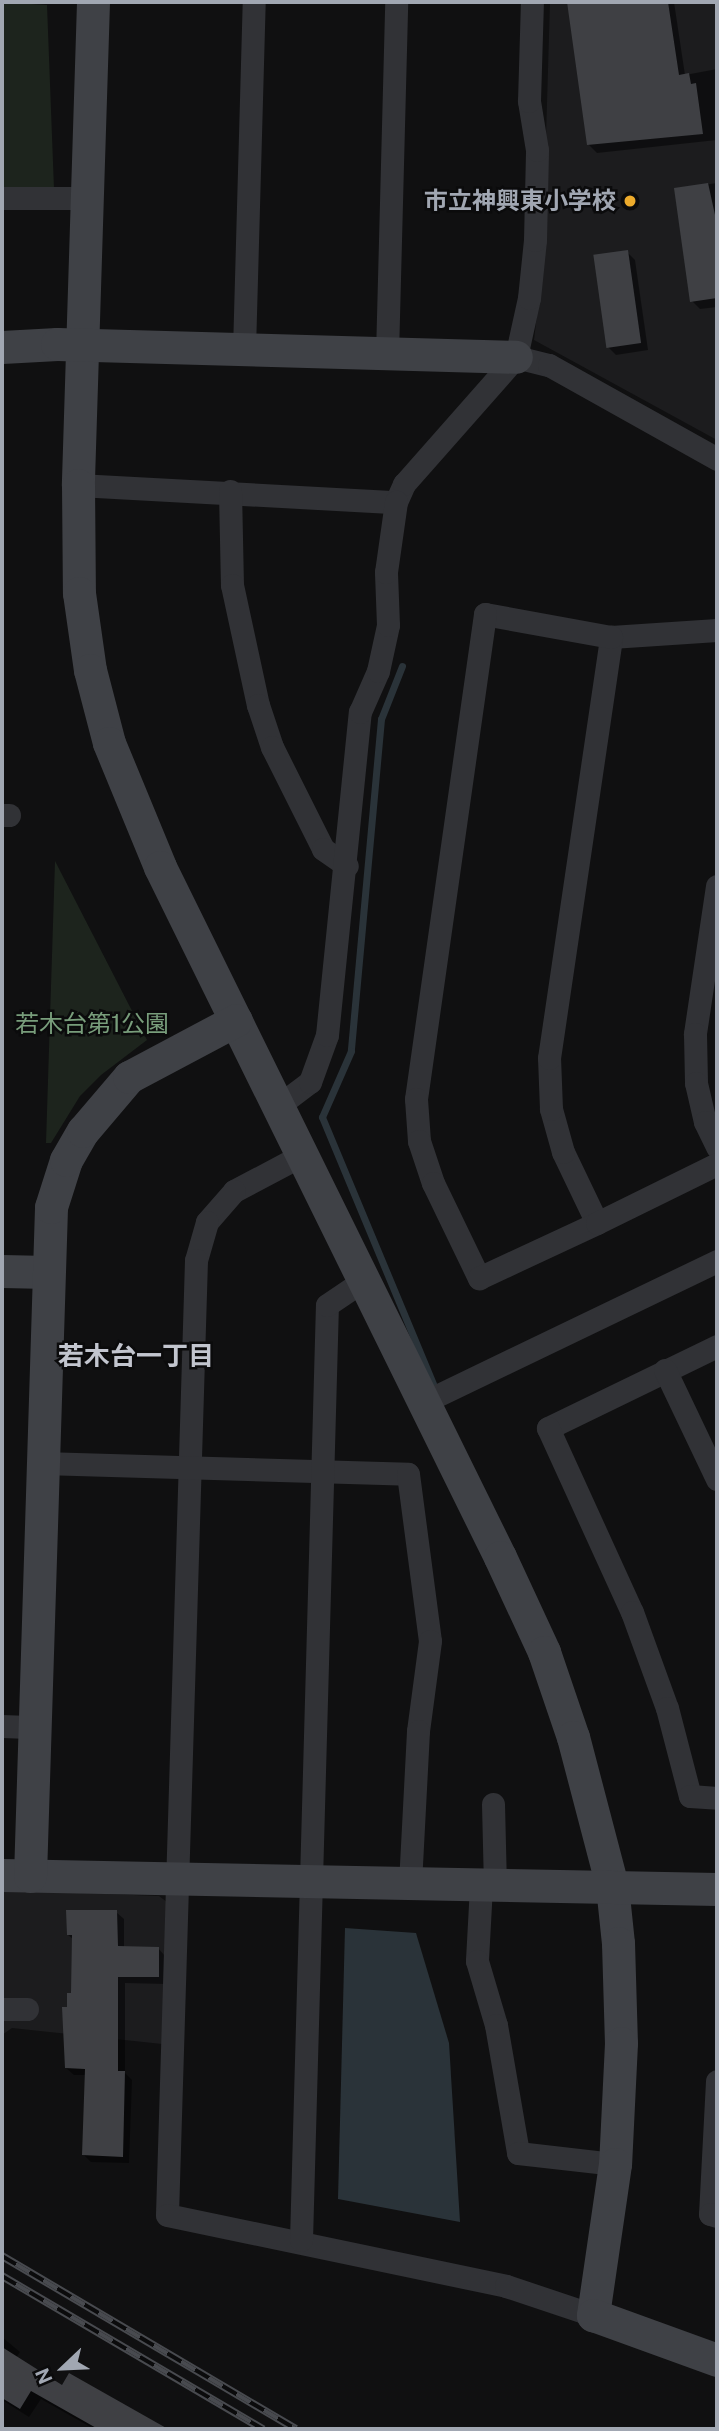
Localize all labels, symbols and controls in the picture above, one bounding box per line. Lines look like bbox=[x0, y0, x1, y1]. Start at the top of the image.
place label: 市立神興東小学校 bbox=[424, 187, 616, 215]
marker: 市立神興東小学校 bbox=[622, 193, 638, 209]
park label: 若木台第1公園 bbox=[15, 1010, 169, 1038]
district label: 若木台一丁目 bbox=[58, 1340, 214, 1372]
north arrow bbox=[28, 2333, 98, 2403]
text: N bbox=[31, 2365, 57, 2387]

